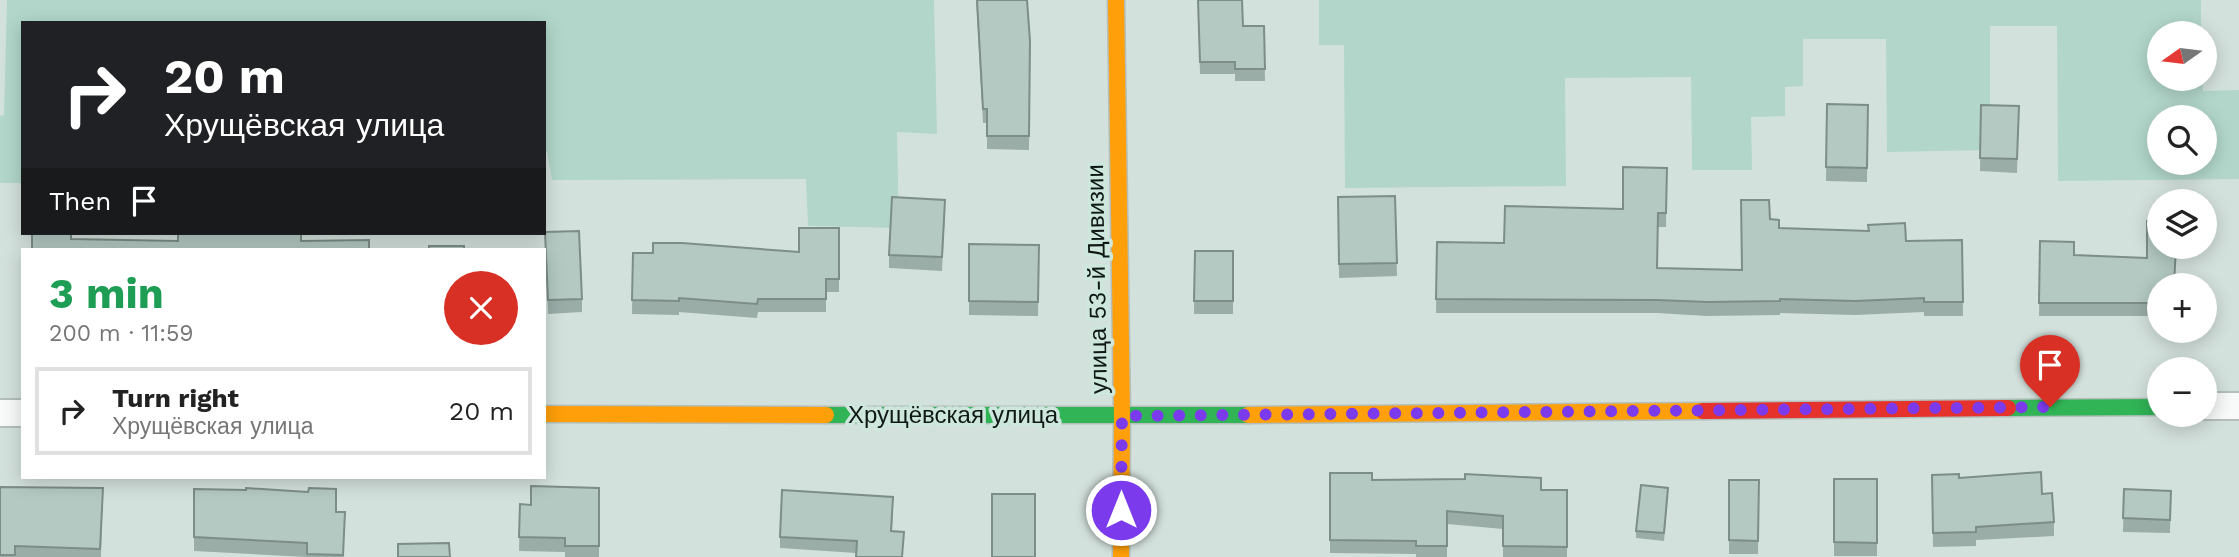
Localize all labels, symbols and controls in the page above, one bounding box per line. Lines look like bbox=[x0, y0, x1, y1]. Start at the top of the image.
north arrow bbox=[2147, 21, 2217, 91]
map controls bbox=[2147, 21, 2217, 427]
text: 20 m bbox=[164, 47, 285, 105]
icon: right bbox=[49, 49, 140, 140]
button: search bbox=[2147, 105, 2217, 175]
text: Хрущёвская улица bbox=[164, 106, 444, 144]
street label: улица 53-й Дивизии bbox=[1081, 164, 1113, 394]
icon: arrive bbox=[125, 182, 163, 220]
text: Then bbox=[49, 186, 111, 216]
button: layers bbox=[2147, 189, 2217, 259]
text: 3 min bbox=[49, 269, 164, 318]
button: close bbox=[444, 271, 518, 345]
button: + bbox=[2147, 273, 2217, 343]
text: 200 m · 11:59 bbox=[49, 320, 194, 347]
pin bbox=[2020, 335, 2080, 407]
icon: arrive bbox=[2031, 346, 2069, 384]
button: − bbox=[2147, 357, 2217, 427]
text: Turn right bbox=[112, 383, 239, 413]
icon: right bbox=[53, 392, 91, 430]
text: 20 m bbox=[449, 396, 514, 426]
street label: Хрущёвская улица bbox=[848, 401, 1059, 429]
text: Хрущёвская улица bbox=[112, 413, 313, 440]
position arrow bbox=[1084, 473, 1158, 547]

